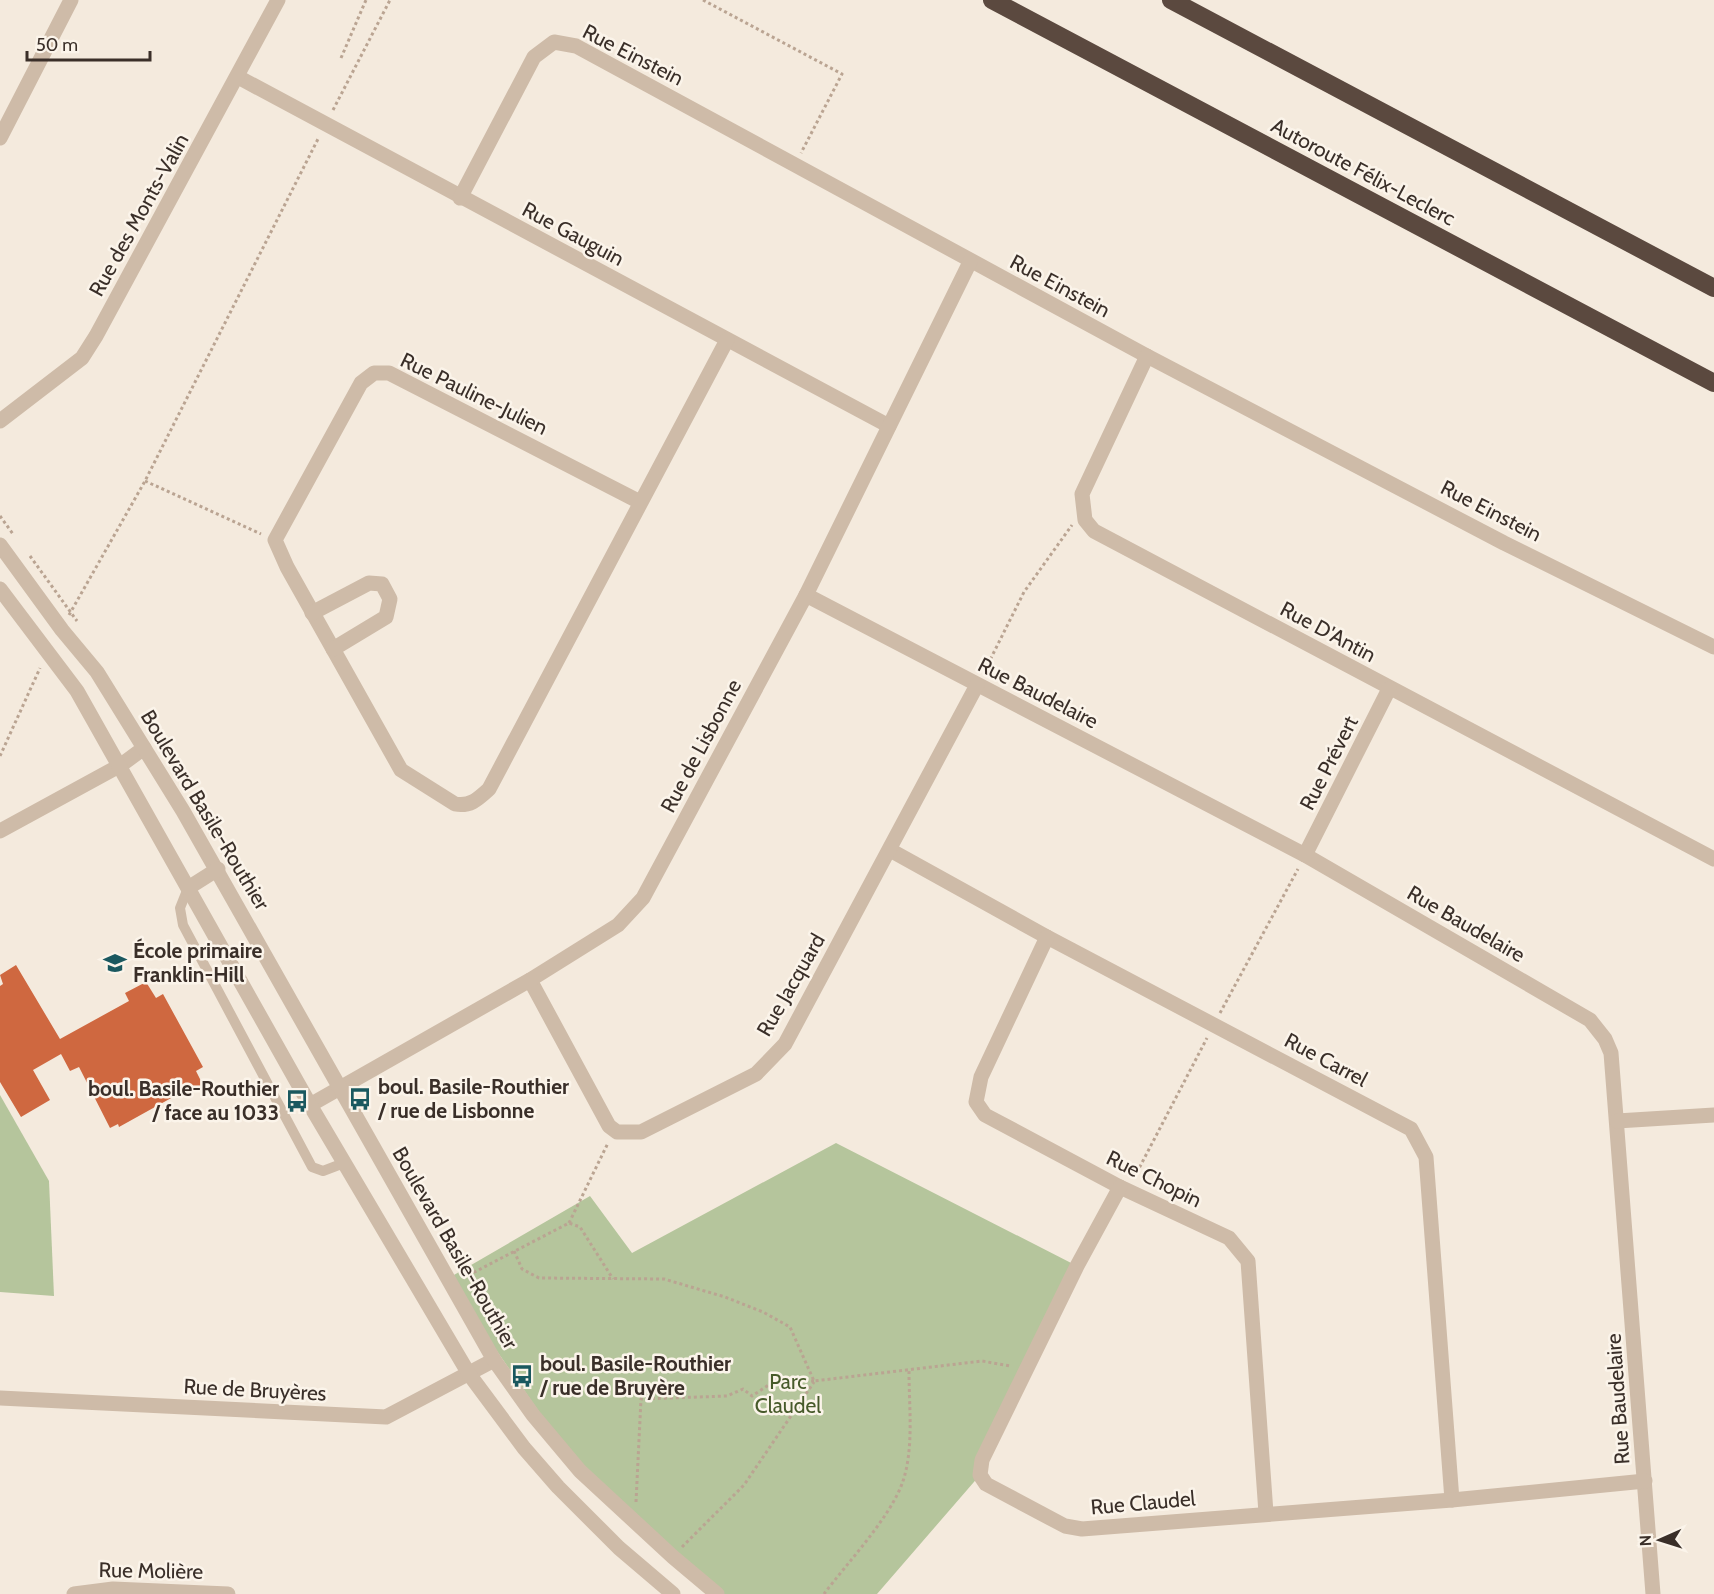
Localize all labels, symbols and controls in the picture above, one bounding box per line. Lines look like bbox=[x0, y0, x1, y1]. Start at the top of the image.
street label: Rue Einstein bbox=[579, 18, 688, 91]
scale bar bbox=[27, 24, 150, 62]
text: 50 m bbox=[36, 34, 78, 56]
street label: Autoroute Félix-Leclerc bbox=[1267, 112, 1459, 231]
street label: Rue des Monts-Valin bbox=[83, 129, 194, 300]
street label: Rue Gauguin bbox=[518, 196, 628, 271]
street label: Rue Einstein bbox=[1006, 249, 1115, 322]
street label: Rue Pauline-Julien bbox=[397, 347, 552, 440]
street label: Rue Einstein bbox=[1437, 474, 1546, 547]
street label: Rue D'Antin bbox=[1276, 596, 1380, 667]
street label: Rue Baudelaire bbox=[974, 652, 1103, 734]
street label: Rue de Lisbonne bbox=[655, 675, 746, 817]
street label: Boulevard Basile-Routhier bbox=[136, 705, 275, 915]
street label: Rue Prévert bbox=[1294, 711, 1363, 814]
street label: Rue Baudelaire bbox=[1403, 880, 1530, 967]
street label: Rue Jacquard bbox=[751, 929, 830, 1040]
place label: École primaire Franklin-Hill bbox=[133, 938, 263, 987]
school or university icon: École primaire Franklin-Hill bbox=[102, 950, 128, 976]
street label: Rue Carrel bbox=[1280, 1027, 1372, 1092]
place label: boul. Basile-Routhier / rue de Lisbonne bbox=[377, 1074, 569, 1123]
place label: boul. Basile-Routhier / face au 1033 bbox=[88, 1076, 279, 1125]
bus stop icon: boul. Basile-Routhier / rue de Lisbonne bbox=[347, 1086, 373, 1112]
bus stop icon: boul. Basile-Routhier / face au 1033 bbox=[284, 1088, 310, 1114]
street label: Boulevard Basile-Routhier bbox=[387, 1142, 524, 1353]
street label: Rue Chopin bbox=[1103, 1145, 1206, 1212]
street label: Rue Baudelaire bbox=[1600, 1332, 1635, 1466]
place label: boul. Basile-Routhier / rue de Bruyère bbox=[539, 1351, 731, 1400]
bus stop icon: boul. Basile-Routhier / rue de Bruyère bbox=[509, 1363, 535, 1389]
park label: Parc Claudel bbox=[755, 1369, 821, 1418]
street label: Rue de Bruyères bbox=[183, 1373, 327, 1406]
street label: Rue Claudel bbox=[1089, 1485, 1197, 1520]
north arrow bbox=[1630, 1510, 1690, 1570]
text: N bbox=[1636, 1535, 1655, 1547]
street label: Rue Molière bbox=[99, 1557, 204, 1584]

